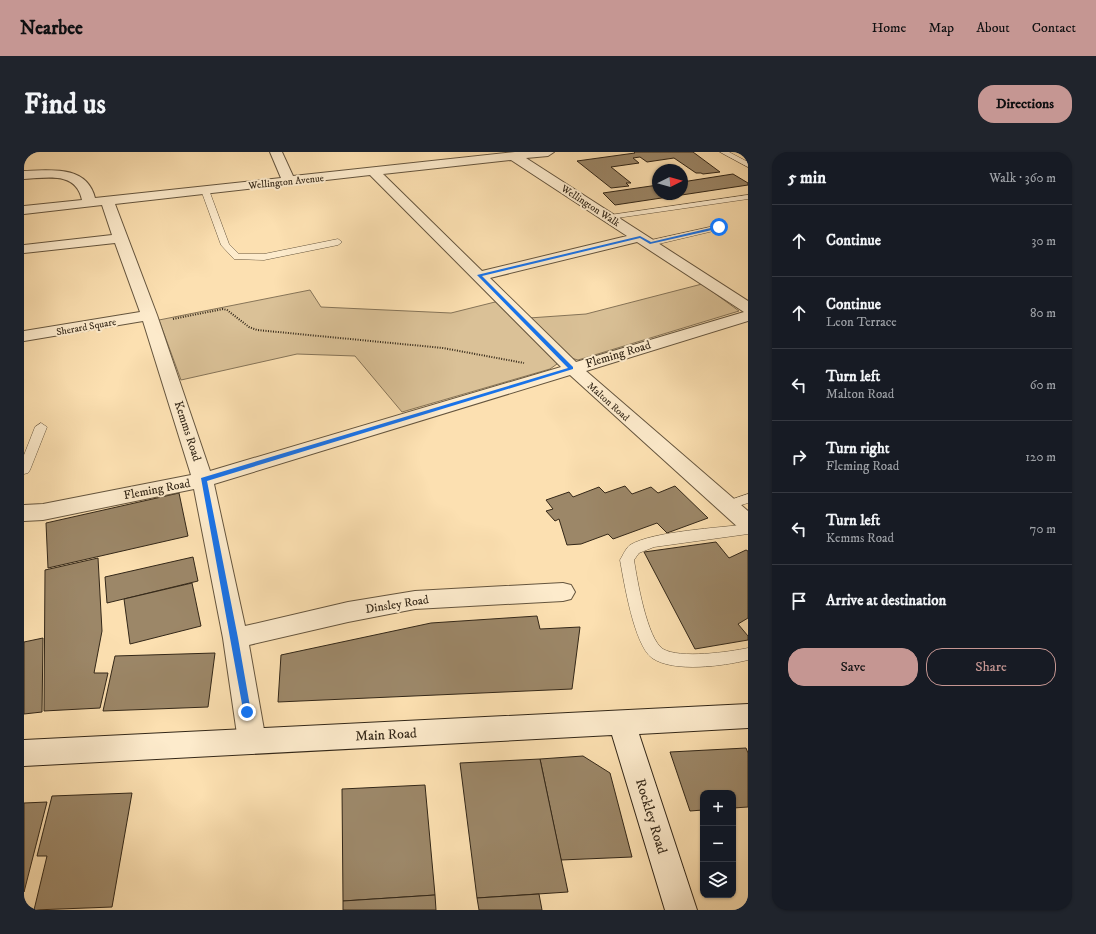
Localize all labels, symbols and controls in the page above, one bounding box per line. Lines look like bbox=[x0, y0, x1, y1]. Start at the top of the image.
text: Nearbee bbox=[20, 17, 83, 40]
text: Home bbox=[872, 19, 906, 37]
text: Map bbox=[928, 19, 954, 37]
text: About bbox=[976, 19, 1010, 37]
text: Contact bbox=[1032, 19, 1076, 37]
button: Directions bbox=[978, 85, 1072, 123]
text: Find us bbox=[24, 87, 106, 122]
north arrow bbox=[652, 164, 688, 200]
text: 5 min bbox=[788, 167, 826, 189]
text: Walk · 360 m bbox=[989, 170, 1056, 186]
street label: Wellington Avenue bbox=[247, 172, 324, 192]
street label: Wellington Walk bbox=[558, 182, 622, 229]
route start bbox=[710, 218, 728, 236]
icon: ahead bbox=[788, 230, 810, 252]
text: Continue bbox=[826, 231, 881, 250]
text: 30 m bbox=[1032, 233, 1056, 249]
text: Continue bbox=[826, 295, 881, 314]
icon: ahead bbox=[788, 302, 810, 324]
text: 80 m bbox=[1030, 305, 1056, 321]
text: Leon Terrace bbox=[826, 314, 897, 330]
street label: Sherard Square bbox=[55, 316, 117, 338]
street label: Fleming Road bbox=[584, 337, 653, 372]
text: Turn left bbox=[826, 367, 880, 386]
icon: left bbox=[788, 374, 810, 396]
text: 60 m bbox=[1030, 377, 1056, 393]
street label: Malton Road bbox=[585, 380, 632, 424]
text: Malton Road bbox=[826, 386, 894, 402]
street label: Kemms Road bbox=[171, 399, 204, 463]
text: Turn right bbox=[826, 439, 889, 458]
icon: right bbox=[788, 446, 810, 468]
text: 120 m bbox=[1025, 449, 1056, 465]
text: Fleming Road bbox=[826, 458, 899, 474]
street label: Fleming Road bbox=[123, 476, 192, 503]
text: Turn left bbox=[826, 511, 880, 530]
icon: left bbox=[788, 518, 810, 540]
text: 70 m bbox=[1030, 521, 1056, 537]
text: Kemms Road bbox=[826, 530, 894, 546]
icon: arrive bbox=[788, 590, 810, 612]
text: Arrive at destination bbox=[826, 591, 946, 610]
street label: Dinsley Road bbox=[364, 592, 430, 617]
button: Save bbox=[788, 648, 918, 686]
button: Share bbox=[926, 648, 1056, 686]
route end bbox=[238, 703, 256, 721]
street label: Main Road bbox=[355, 724, 417, 746]
street label: Rockley Road bbox=[631, 777, 671, 856]
map controls bbox=[700, 790, 736, 898]
button: + bbox=[700, 790, 736, 826]
button: − bbox=[700, 826, 736, 862]
button: layers bbox=[700, 862, 736, 898]

